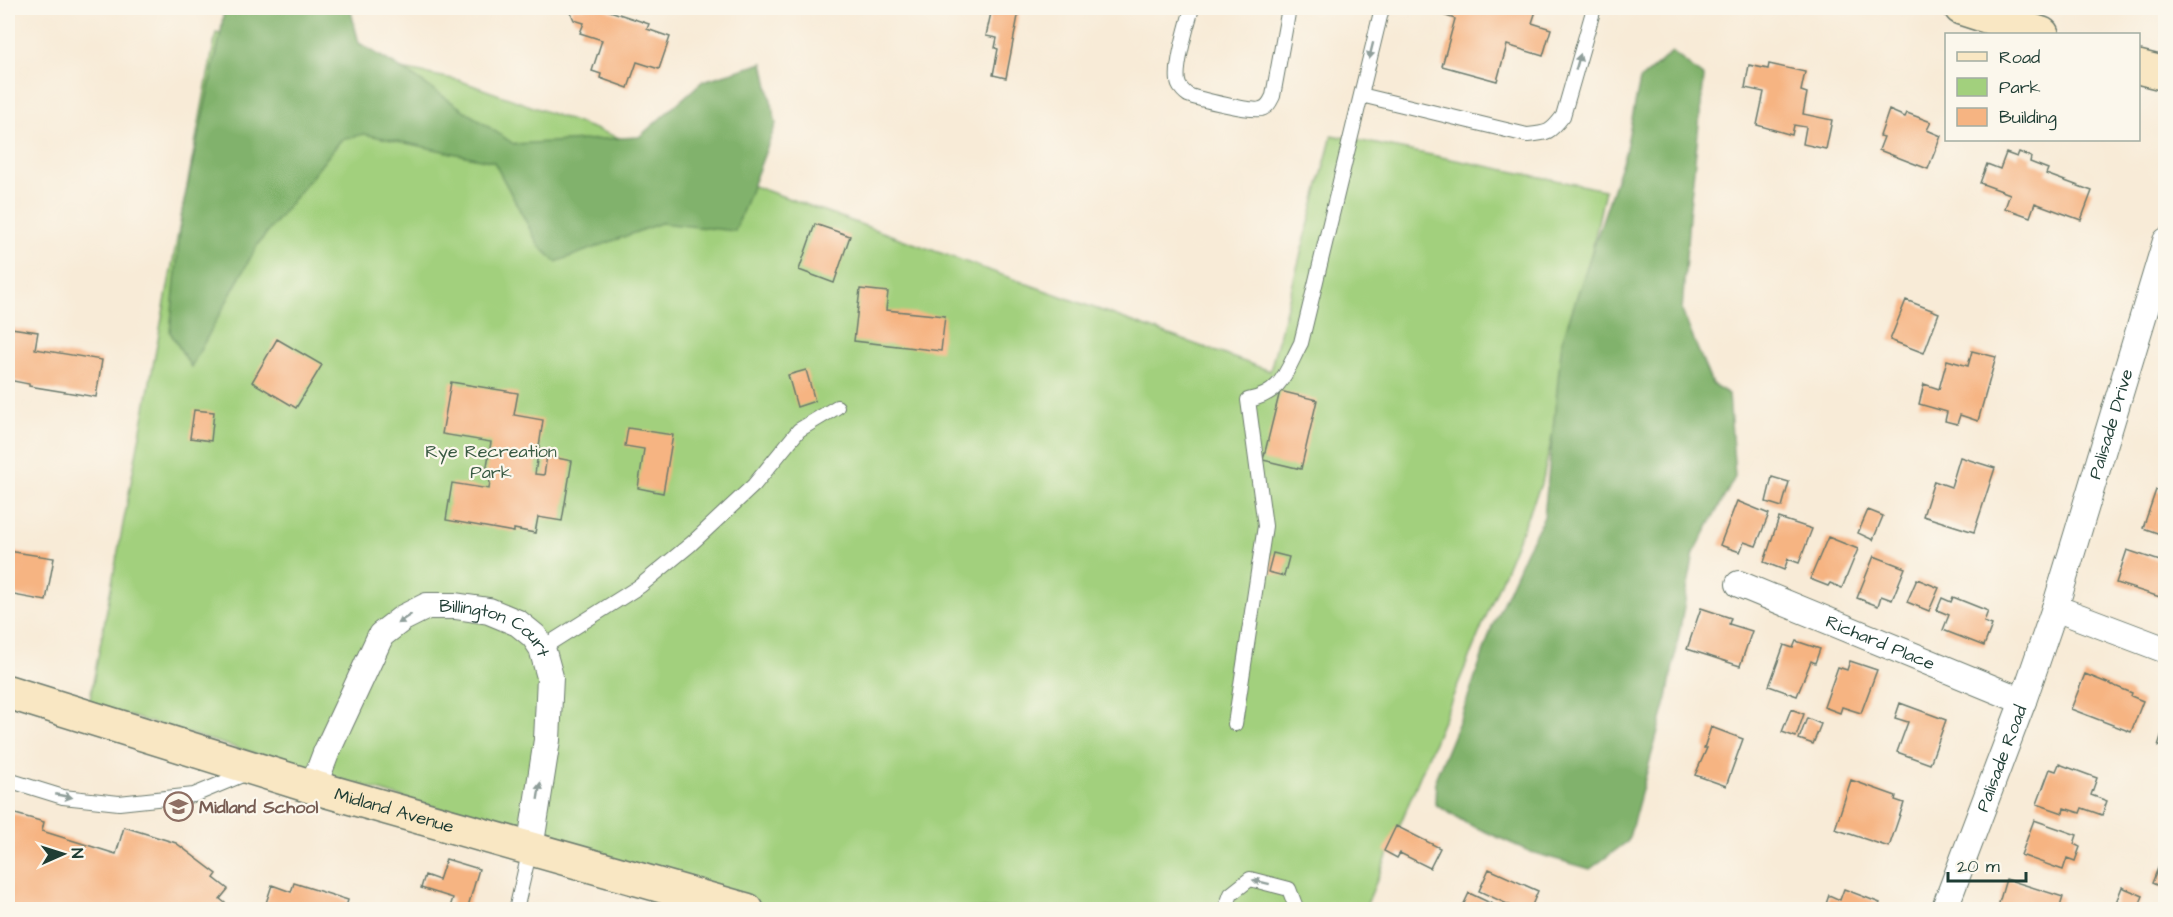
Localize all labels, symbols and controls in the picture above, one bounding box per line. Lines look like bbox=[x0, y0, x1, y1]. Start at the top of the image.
legend bbox=[1945, 33, 2140, 141]
one-way arrow bbox=[1366, 42, 1376, 60]
text: Road bbox=[1999, 45, 2040, 70]
one-way arrow bbox=[1574, 53, 1583, 71]
text: Park bbox=[1999, 75, 2041, 100]
text: Building bbox=[1999, 105, 2057, 131]
street label: Palisade Drive bbox=[2083, 366, 2140, 482]
park label: Rye Recreation Park bbox=[425, 439, 557, 485]
street label: Billington Court bbox=[439, 594, 556, 660]
street label: Richard Place bbox=[1822, 609, 1939, 677]
one-way arrow bbox=[395, 613, 412, 624]
street label: Palisade Road bbox=[1970, 702, 2033, 815]
one-way arrow bbox=[535, 781, 544, 800]
street label: Midland Avenue bbox=[332, 782, 457, 839]
school or university icon: Midland School bbox=[162, 791, 194, 823]
one-way arrow bbox=[54, 792, 73, 802]
place label: Midland School bbox=[199, 795, 318, 820]
north arrow bbox=[33, 824, 93, 884]
scale bar bbox=[1948, 845, 2026, 883]
text: N bbox=[66, 848, 88, 859]
text: 20 m bbox=[1957, 854, 2000, 879]
one-way arrow bbox=[1251, 877, 1270, 887]

